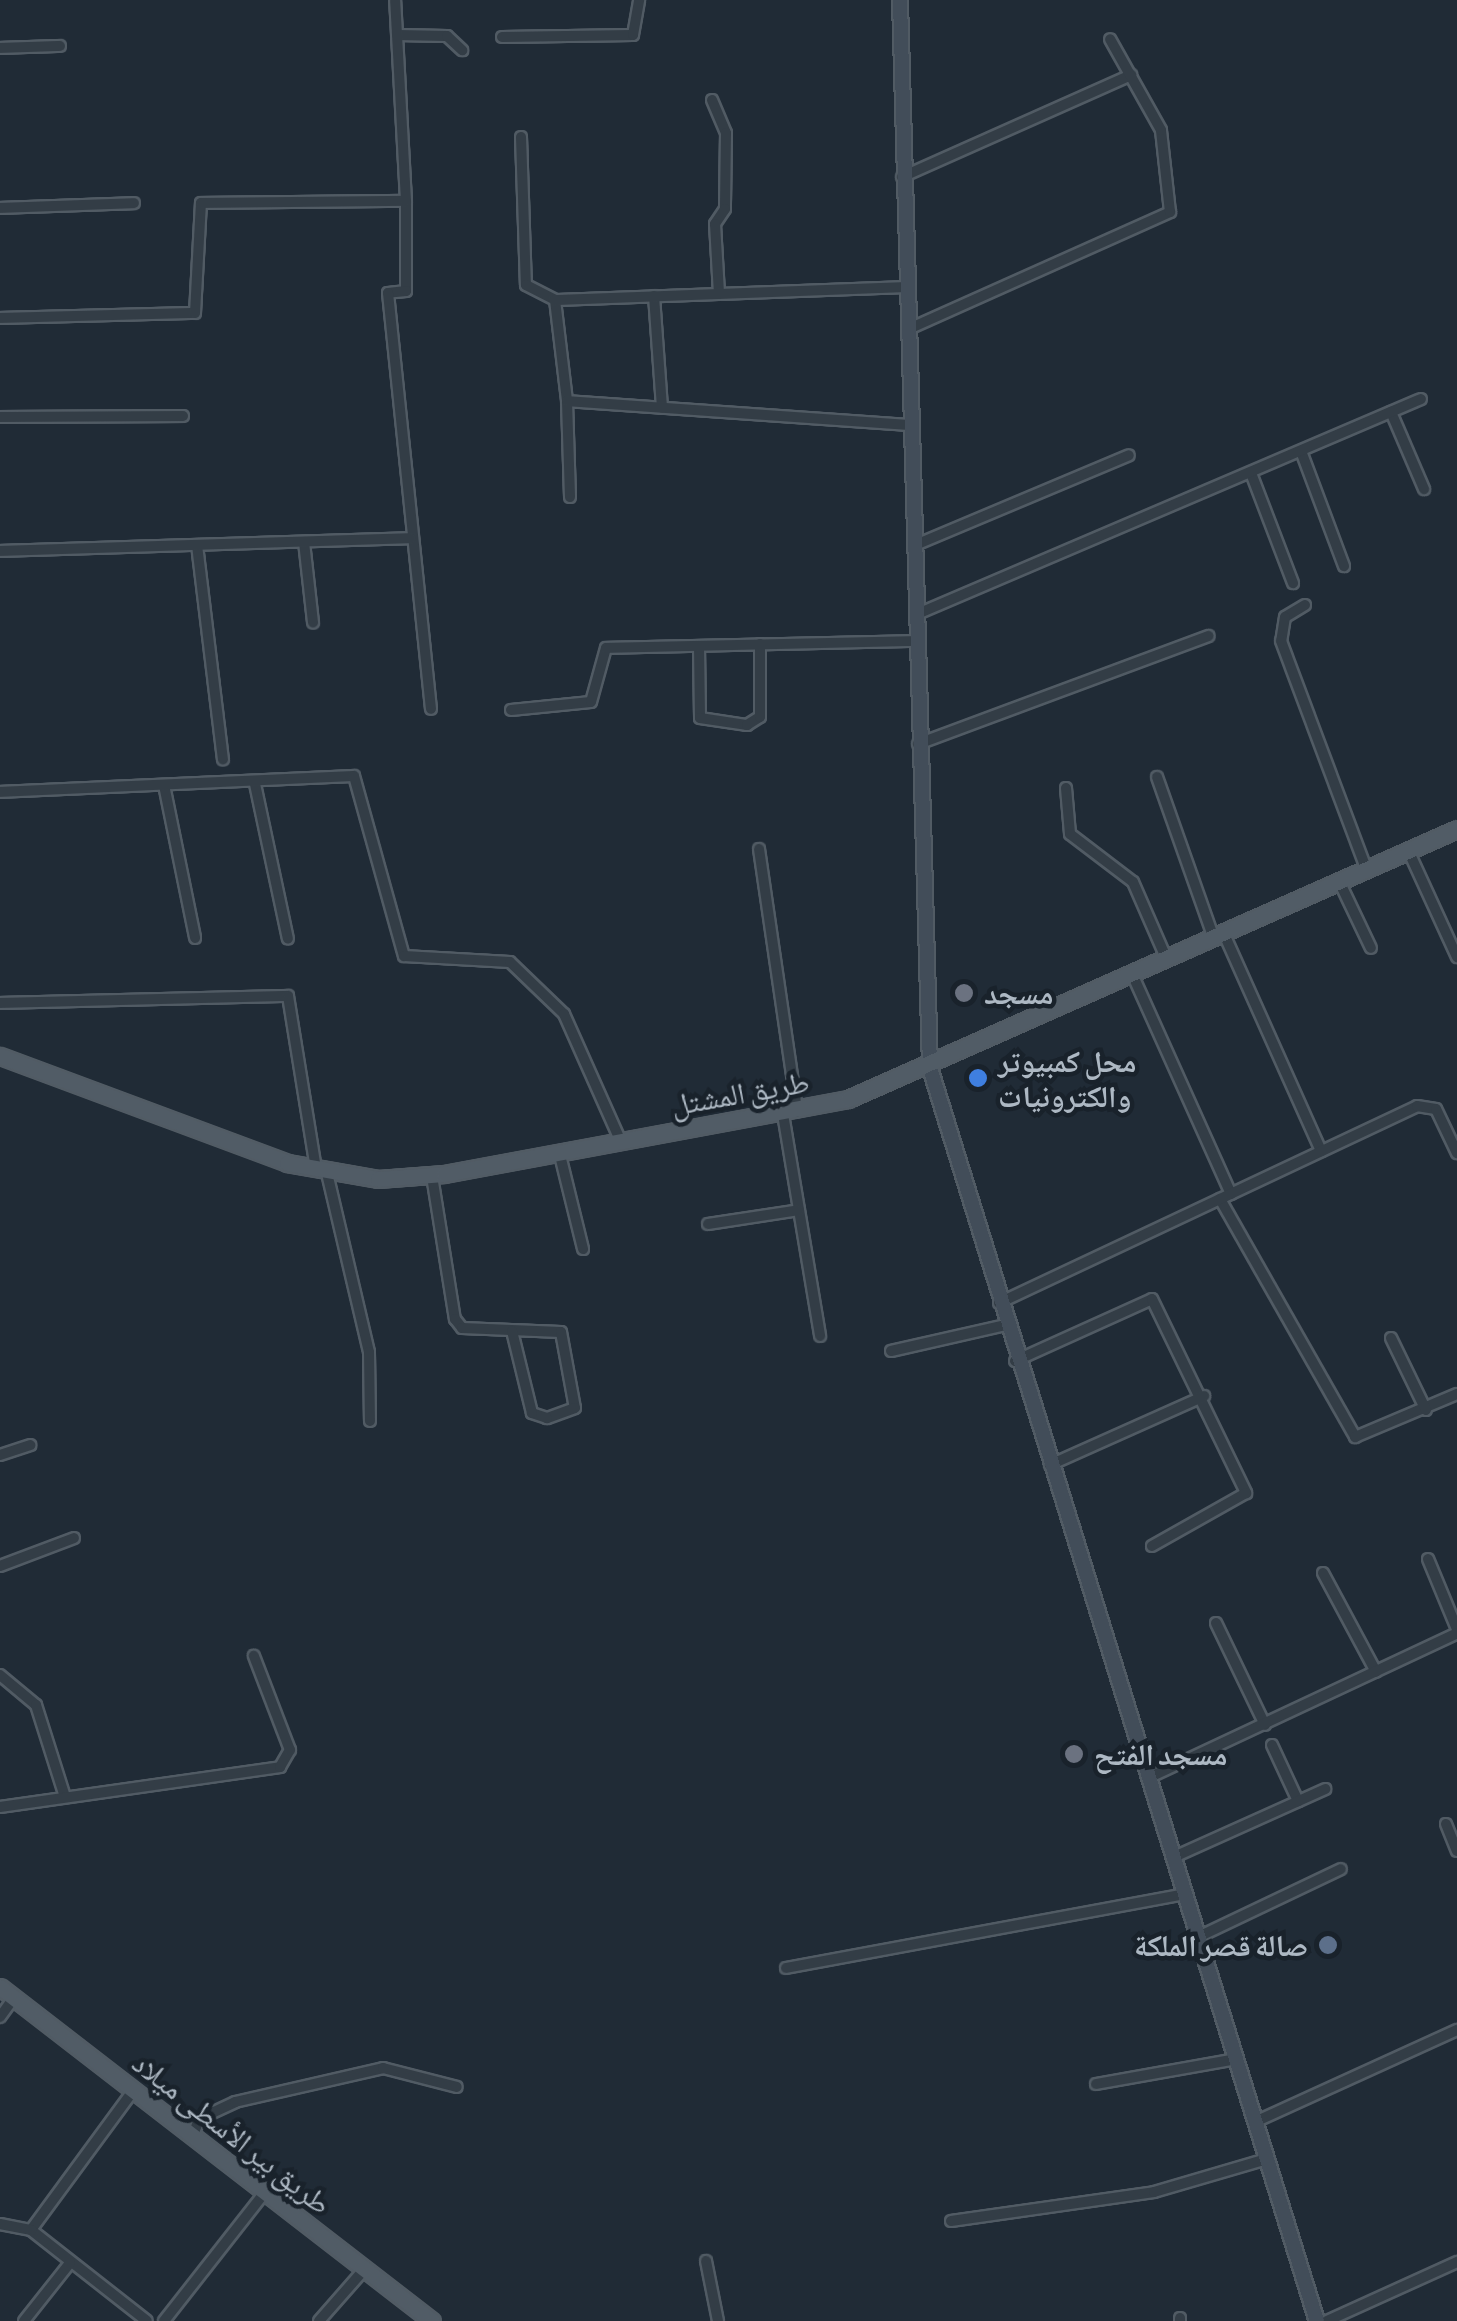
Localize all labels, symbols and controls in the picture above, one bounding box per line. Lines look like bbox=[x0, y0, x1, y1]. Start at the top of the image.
place label: مسجد bbox=[984, 975, 1053, 1011]
marker: مسجد bbox=[953, 982, 975, 1004]
place label: محل كمبيوتر والكترونيات bbox=[998, 1043, 1137, 1114]
street label: طريق المشتل bbox=[668, 1063, 812, 1123]
marker: محل كمبيوتر والكترونيات bbox=[967, 1067, 989, 1089]
place label: مسجد الفتح bbox=[1094, 1736, 1227, 1772]
marker: مسجد الفتح bbox=[1063, 1743, 1085, 1765]
place label: صالة قصر الملكة bbox=[1134, 1927, 1308, 1963]
marker: صالة قصر الملكة bbox=[1317, 1934, 1339, 1956]
street label: طريق بير الأسطى ميلاد bbox=[126, 2044, 338, 2222]

